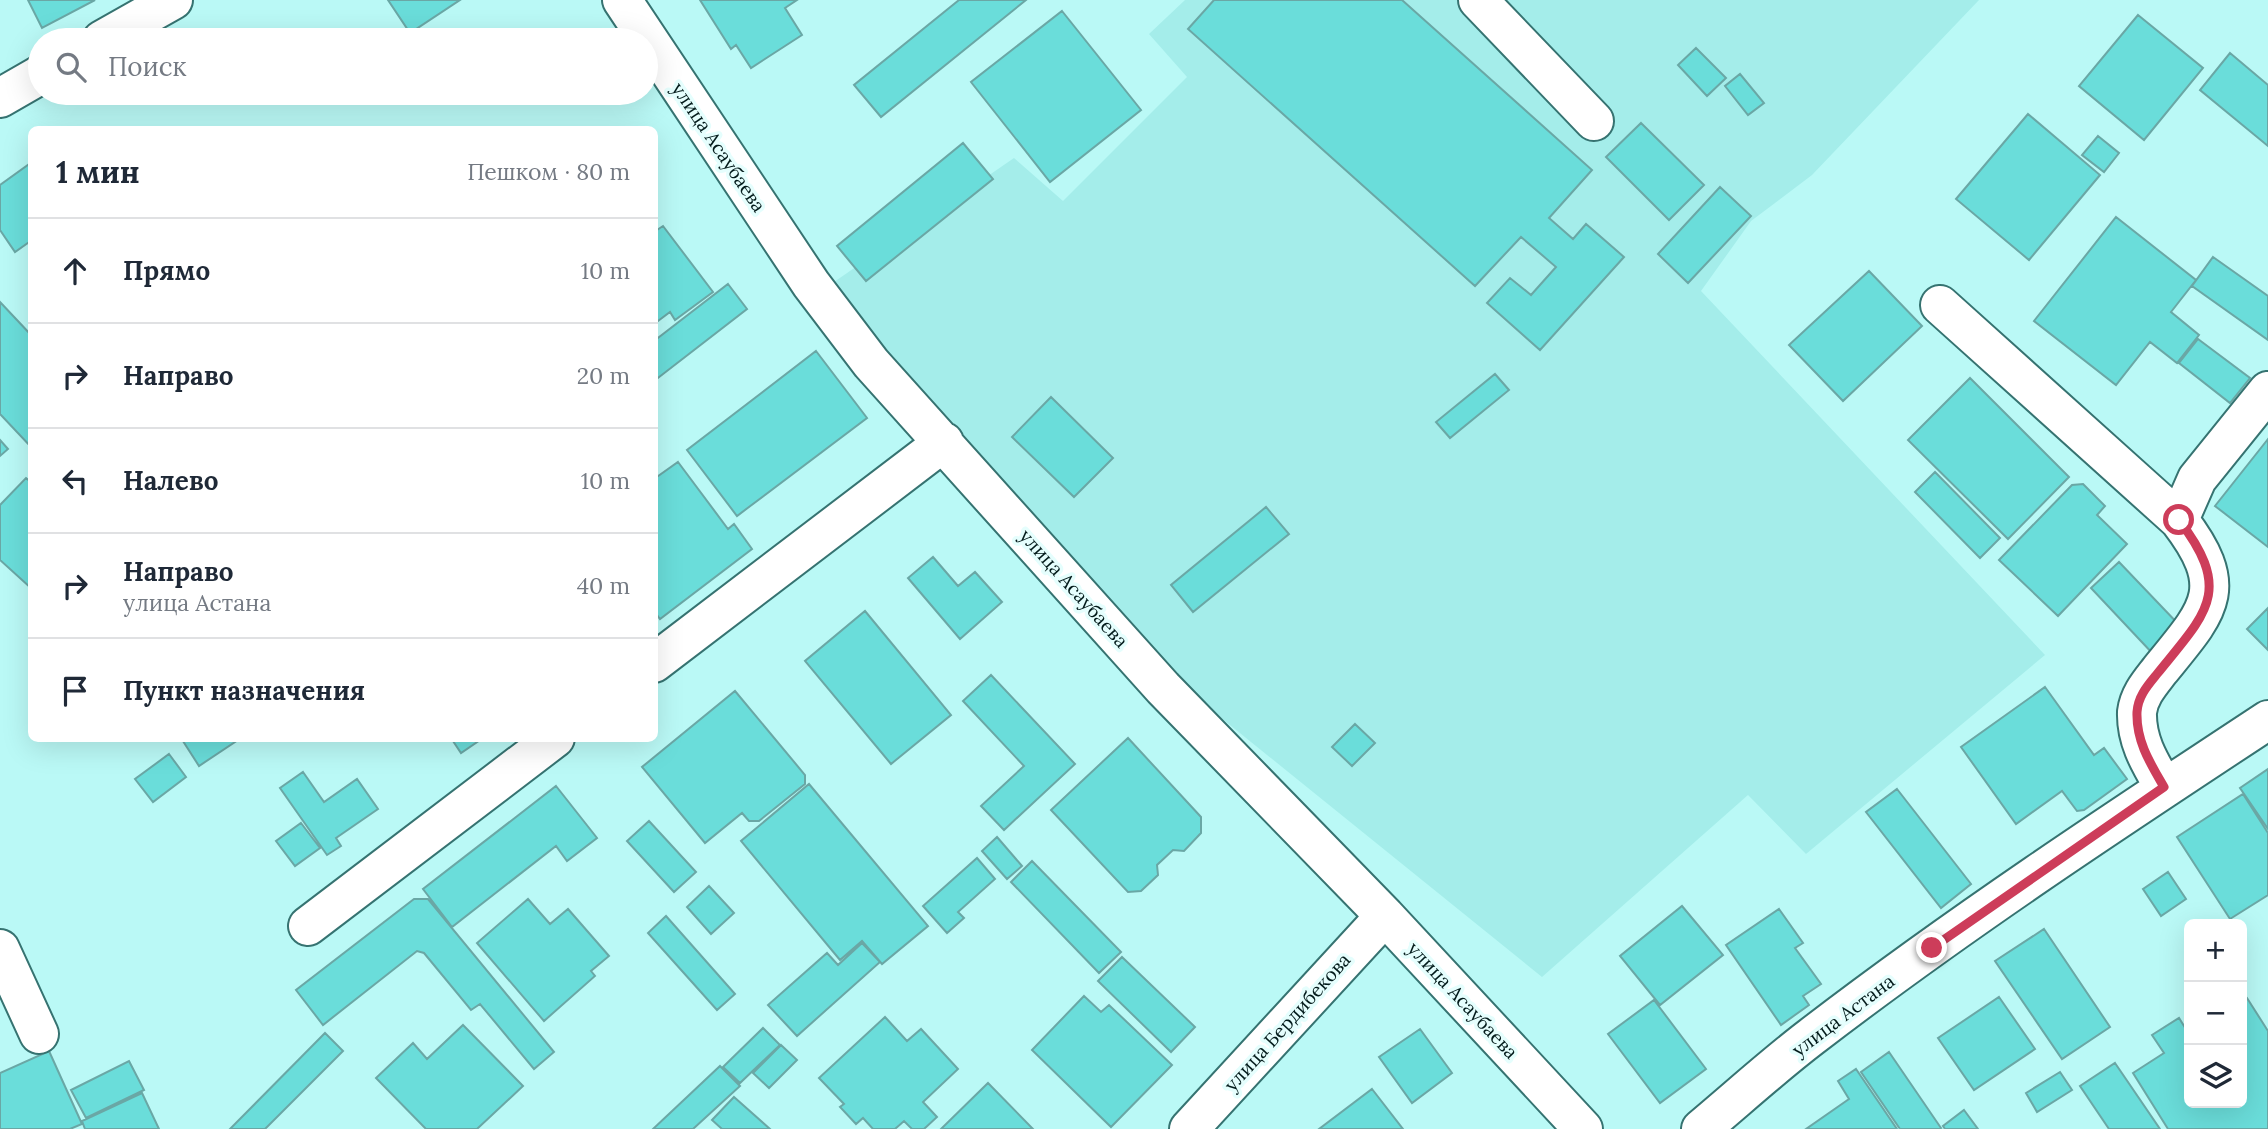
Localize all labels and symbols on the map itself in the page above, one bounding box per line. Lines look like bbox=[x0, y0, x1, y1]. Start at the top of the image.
street label: улица Асаубаева bbox=[667, 78, 771, 217]
route start bbox=[2163, 504, 2194, 535]
street label: улица Асаубаева bbox=[1014, 524, 1134, 652]
route end bbox=[1916, 932, 1947, 963]
street label: улица Асаубаева bbox=[1403, 936, 1524, 1064]
street label: улица Бердибекова bbox=[1219, 948, 1356, 1096]
street label: улица Астана bbox=[1787, 968, 1899, 1061]

